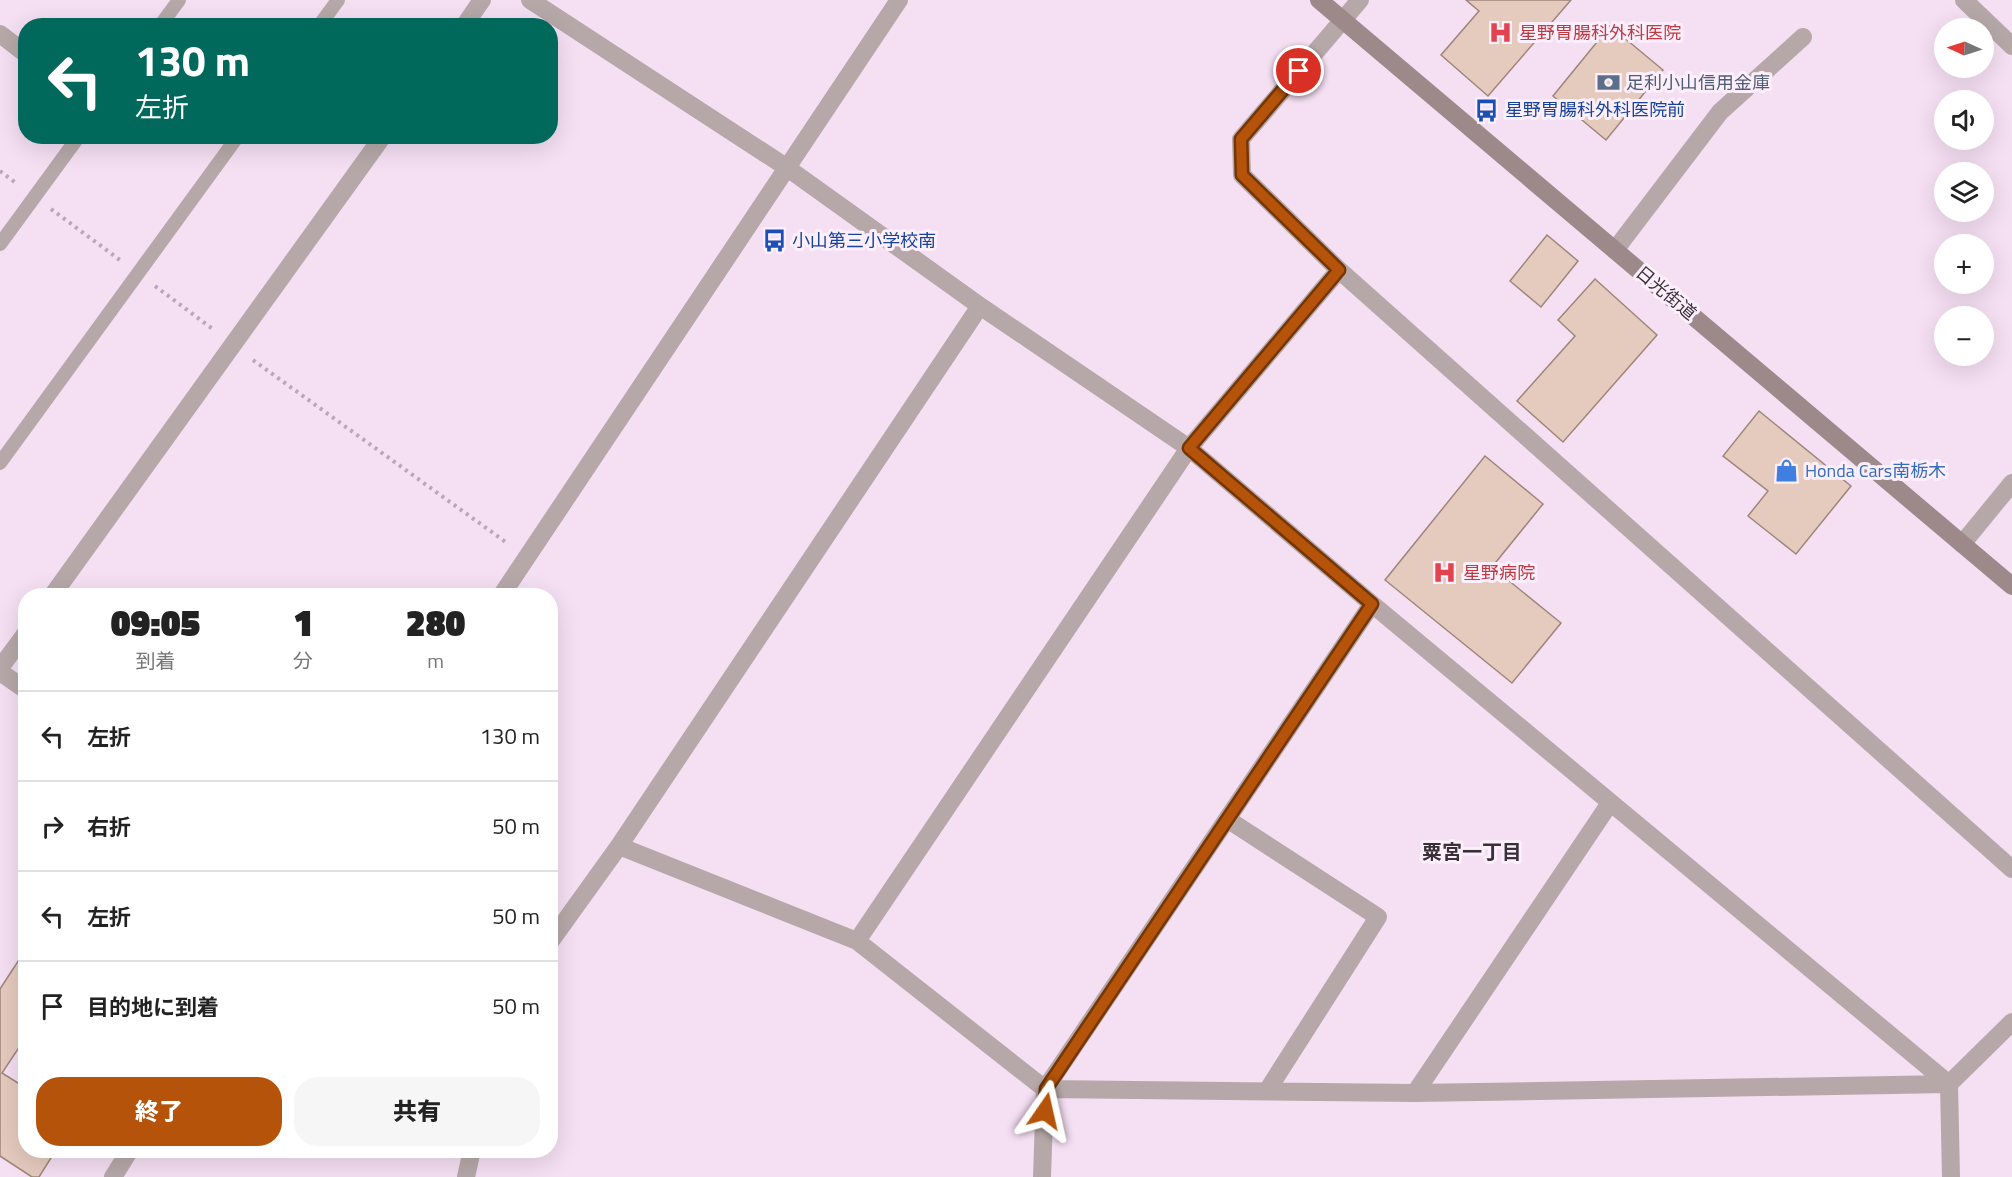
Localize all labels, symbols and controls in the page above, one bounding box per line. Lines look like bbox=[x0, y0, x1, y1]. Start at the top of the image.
north arrow bbox=[1934, 18, 1994, 78]
map controls bbox=[1934, 18, 1994, 366]
place label: 星野胃腸科外科医院 bbox=[1519, 19, 1681, 46]
hospital icon: 星野胃腸科外科医院 bbox=[1488, 20, 1514, 46]
text: 130 m bbox=[135, 28, 250, 92]
icon: left bbox=[36, 42, 114, 120]
pin bbox=[1273, 45, 1324, 96]
icon: arrive bbox=[1282, 54, 1315, 87]
place label: 足利小山信用金庫 bbox=[1626, 69, 1770, 96]
bank icon: 足利小山信用金庫 bbox=[1595, 70, 1621, 96]
text: 左折 bbox=[135, 86, 189, 127]
button: sound bbox=[1934, 90, 1994, 150]
place label: 星野胃腸科外科医院前 bbox=[1505, 96, 1685, 123]
bus stop icon: 星野胃腸科外科医院前 bbox=[1474, 97, 1500, 123]
button: layers bbox=[1934, 162, 1994, 222]
place label: 小山第三小学校南 bbox=[792, 227, 936, 254]
bus stop icon: 小山第三小学校南 bbox=[761, 228, 787, 254]
button: + bbox=[1934, 234, 1994, 294]
street label: 日光街道 bbox=[1630, 259, 1703, 326]
button: − bbox=[1934, 306, 1994, 366]
place label: Honda Cars南栃木 bbox=[1805, 457, 1946, 484]
shop icon: Honda Cars南栃木 bbox=[1774, 458, 1800, 484]
place label: 星野病院 bbox=[1463, 559, 1535, 586]
hospital icon: 星野病院 bbox=[1432, 560, 1458, 586]
text: 09:05 bbox=[111, 595, 200, 650]
text: 1 bbox=[293, 595, 313, 650]
text: 280 bbox=[406, 595, 465, 650]
text: 到着 bbox=[136, 645, 176, 676]
text: 分 bbox=[293, 645, 313, 676]
text: m bbox=[427, 645, 444, 676]
text: 130 m bbox=[480, 719, 540, 753]
icon: left bbox=[36, 720, 69, 753]
text: 左折 bbox=[87, 720, 131, 754]
text: 50 m bbox=[492, 809, 540, 843]
icon: right bbox=[36, 810, 69, 843]
text: 右折 bbox=[87, 810, 131, 844]
district label: 粟宮一丁目 bbox=[1422, 836, 1522, 867]
text: 50 m bbox=[492, 899, 540, 933]
icon: left bbox=[36, 900, 69, 933]
text: 左折 bbox=[87, 900, 131, 934]
text: 50 m bbox=[492, 989, 540, 1023]
icon: arrive bbox=[36, 990, 69, 1023]
text: 目的地に到着 bbox=[87, 990, 219, 1024]
button: 終了 bbox=[36, 1077, 282, 1146]
button: 共有 bbox=[294, 1077, 540, 1146]
position arrow bbox=[1013, 1079, 1077, 1143]

